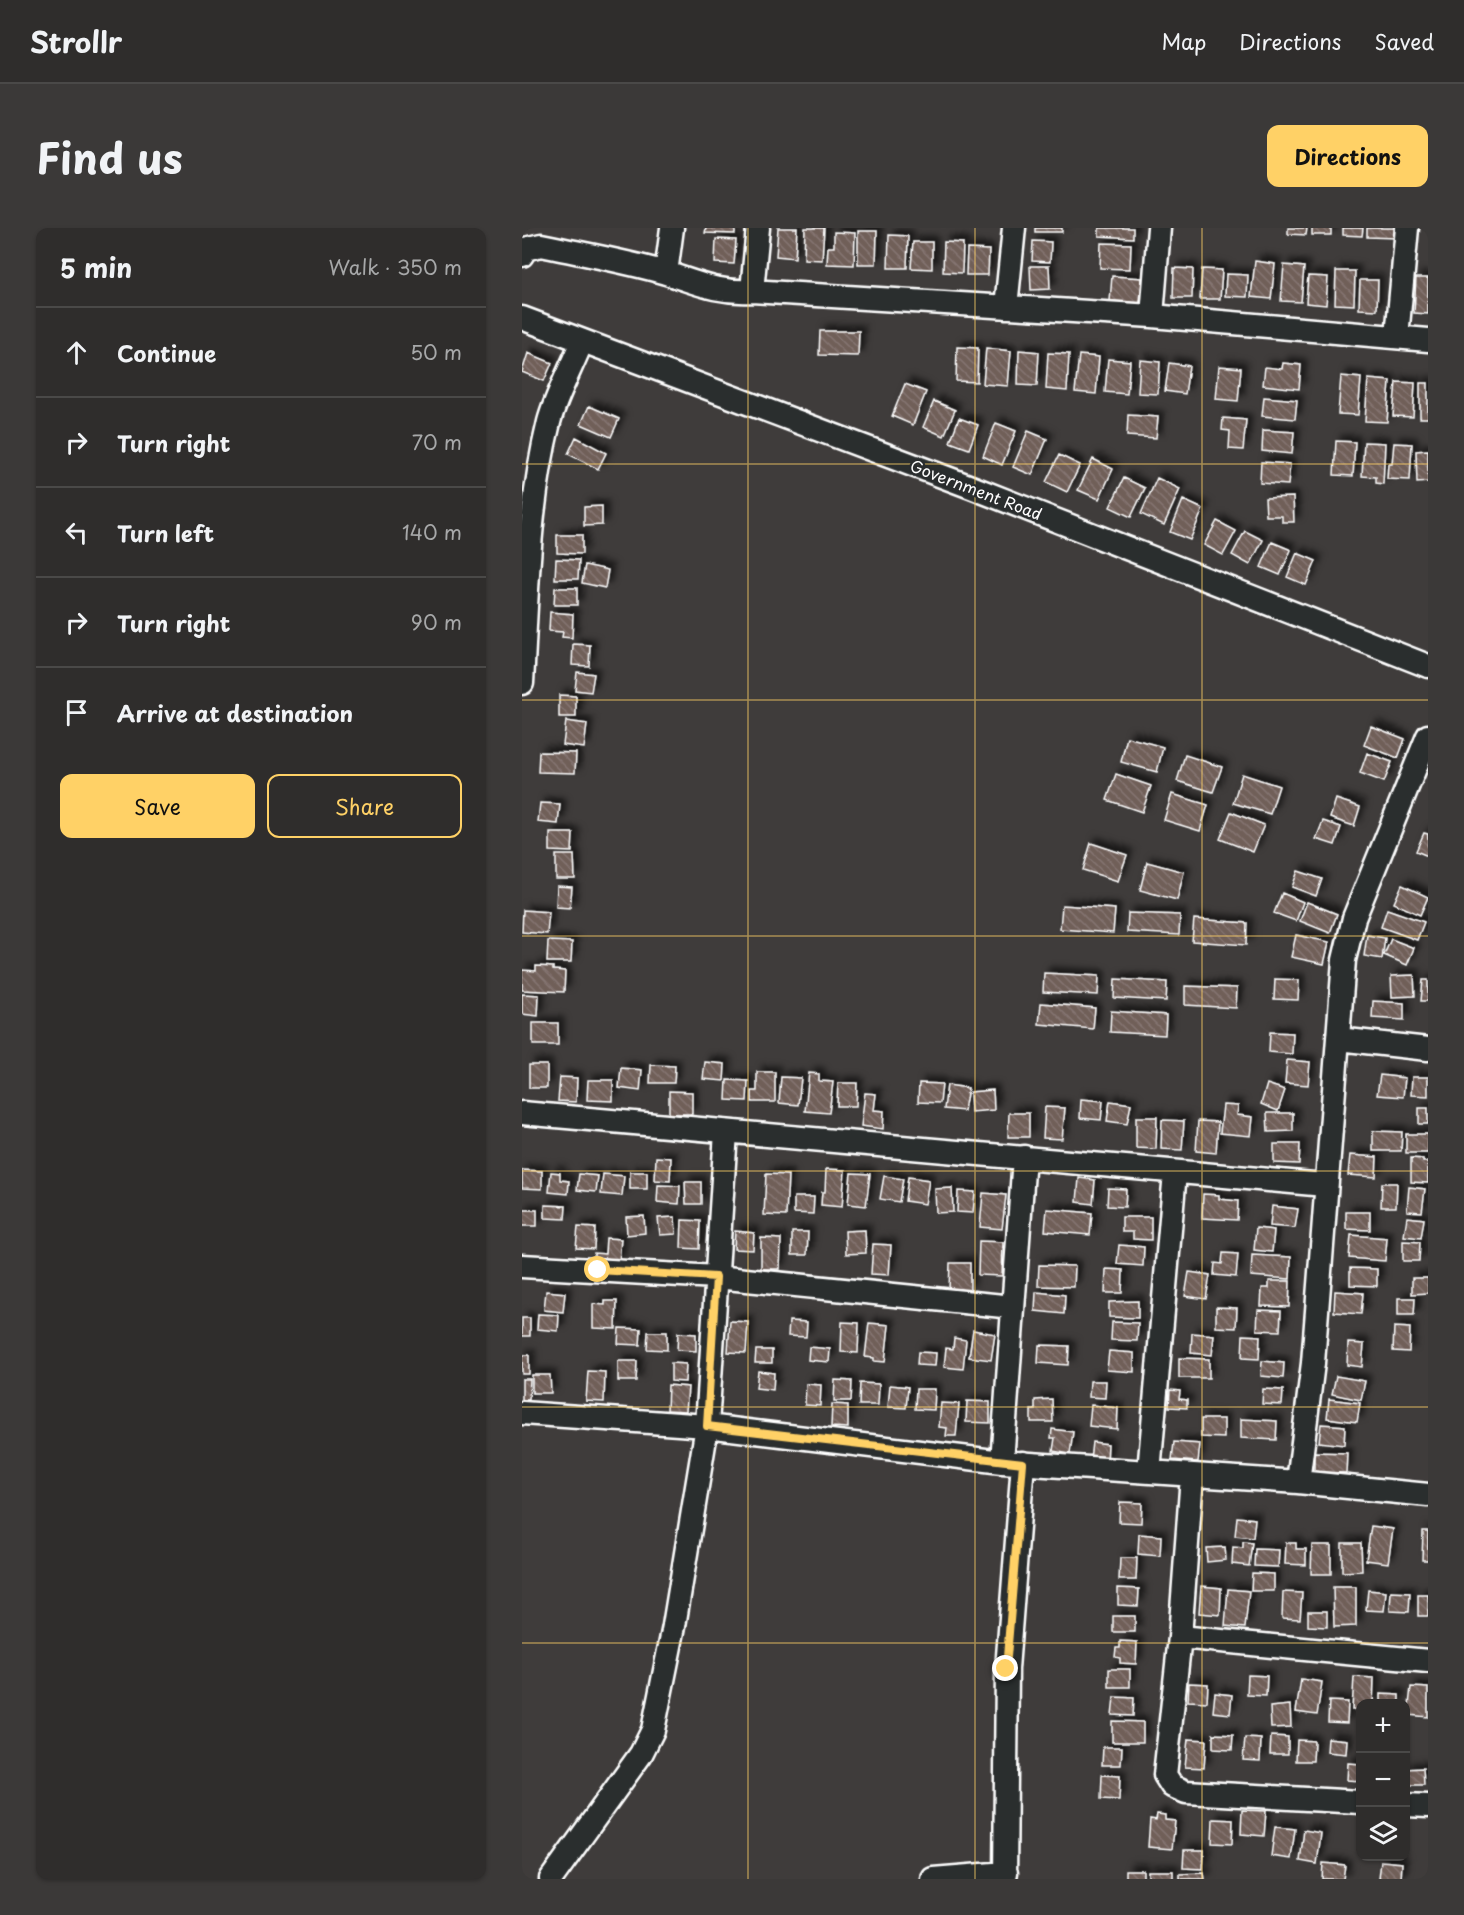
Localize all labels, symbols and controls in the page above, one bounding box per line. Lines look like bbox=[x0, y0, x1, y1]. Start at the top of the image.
text: Strollr bbox=[30, 20, 122, 63]
text: Map bbox=[1161, 25, 1206, 57]
text: Directions bbox=[1239, 25, 1341, 57]
text: Saved bbox=[1374, 25, 1434, 57]
text: Find us bbox=[36, 125, 183, 188]
button: Directions bbox=[1267, 125, 1428, 187]
text: 5 min bbox=[60, 248, 132, 287]
text: Walk · 350 m bbox=[329, 252, 462, 282]
icon: ahead bbox=[60, 336, 93, 369]
text: Continue bbox=[117, 336, 216, 369]
text: 50 m bbox=[410, 337, 462, 367]
icon: right bbox=[60, 426, 93, 459]
text: Turn right bbox=[117, 426, 230, 459]
text: 70 m bbox=[412, 427, 462, 457]
street label: Government Road bbox=[907, 453, 1046, 525]
icon: left bbox=[60, 516, 93, 549]
text: Turn left bbox=[117, 516, 214, 549]
text: 140 m bbox=[402, 517, 462, 547]
icon: right bbox=[60, 606, 93, 639]
text: Turn right bbox=[117, 606, 230, 639]
text: 90 m bbox=[411, 607, 462, 637]
icon: arrive bbox=[60, 696, 93, 729]
text: Arrive at destination bbox=[117, 696, 353, 729]
button: Save bbox=[60, 774, 255, 838]
button: Share bbox=[267, 774, 462, 838]
route start bbox=[584, 1256, 610, 1282]
route end bbox=[992, 1655, 1018, 1681]
map controls bbox=[1356, 1699, 1410, 1861]
button: + bbox=[1356, 1699, 1410, 1753]
button: − bbox=[1356, 1753, 1410, 1807]
button: layers bbox=[1356, 1807, 1410, 1861]

